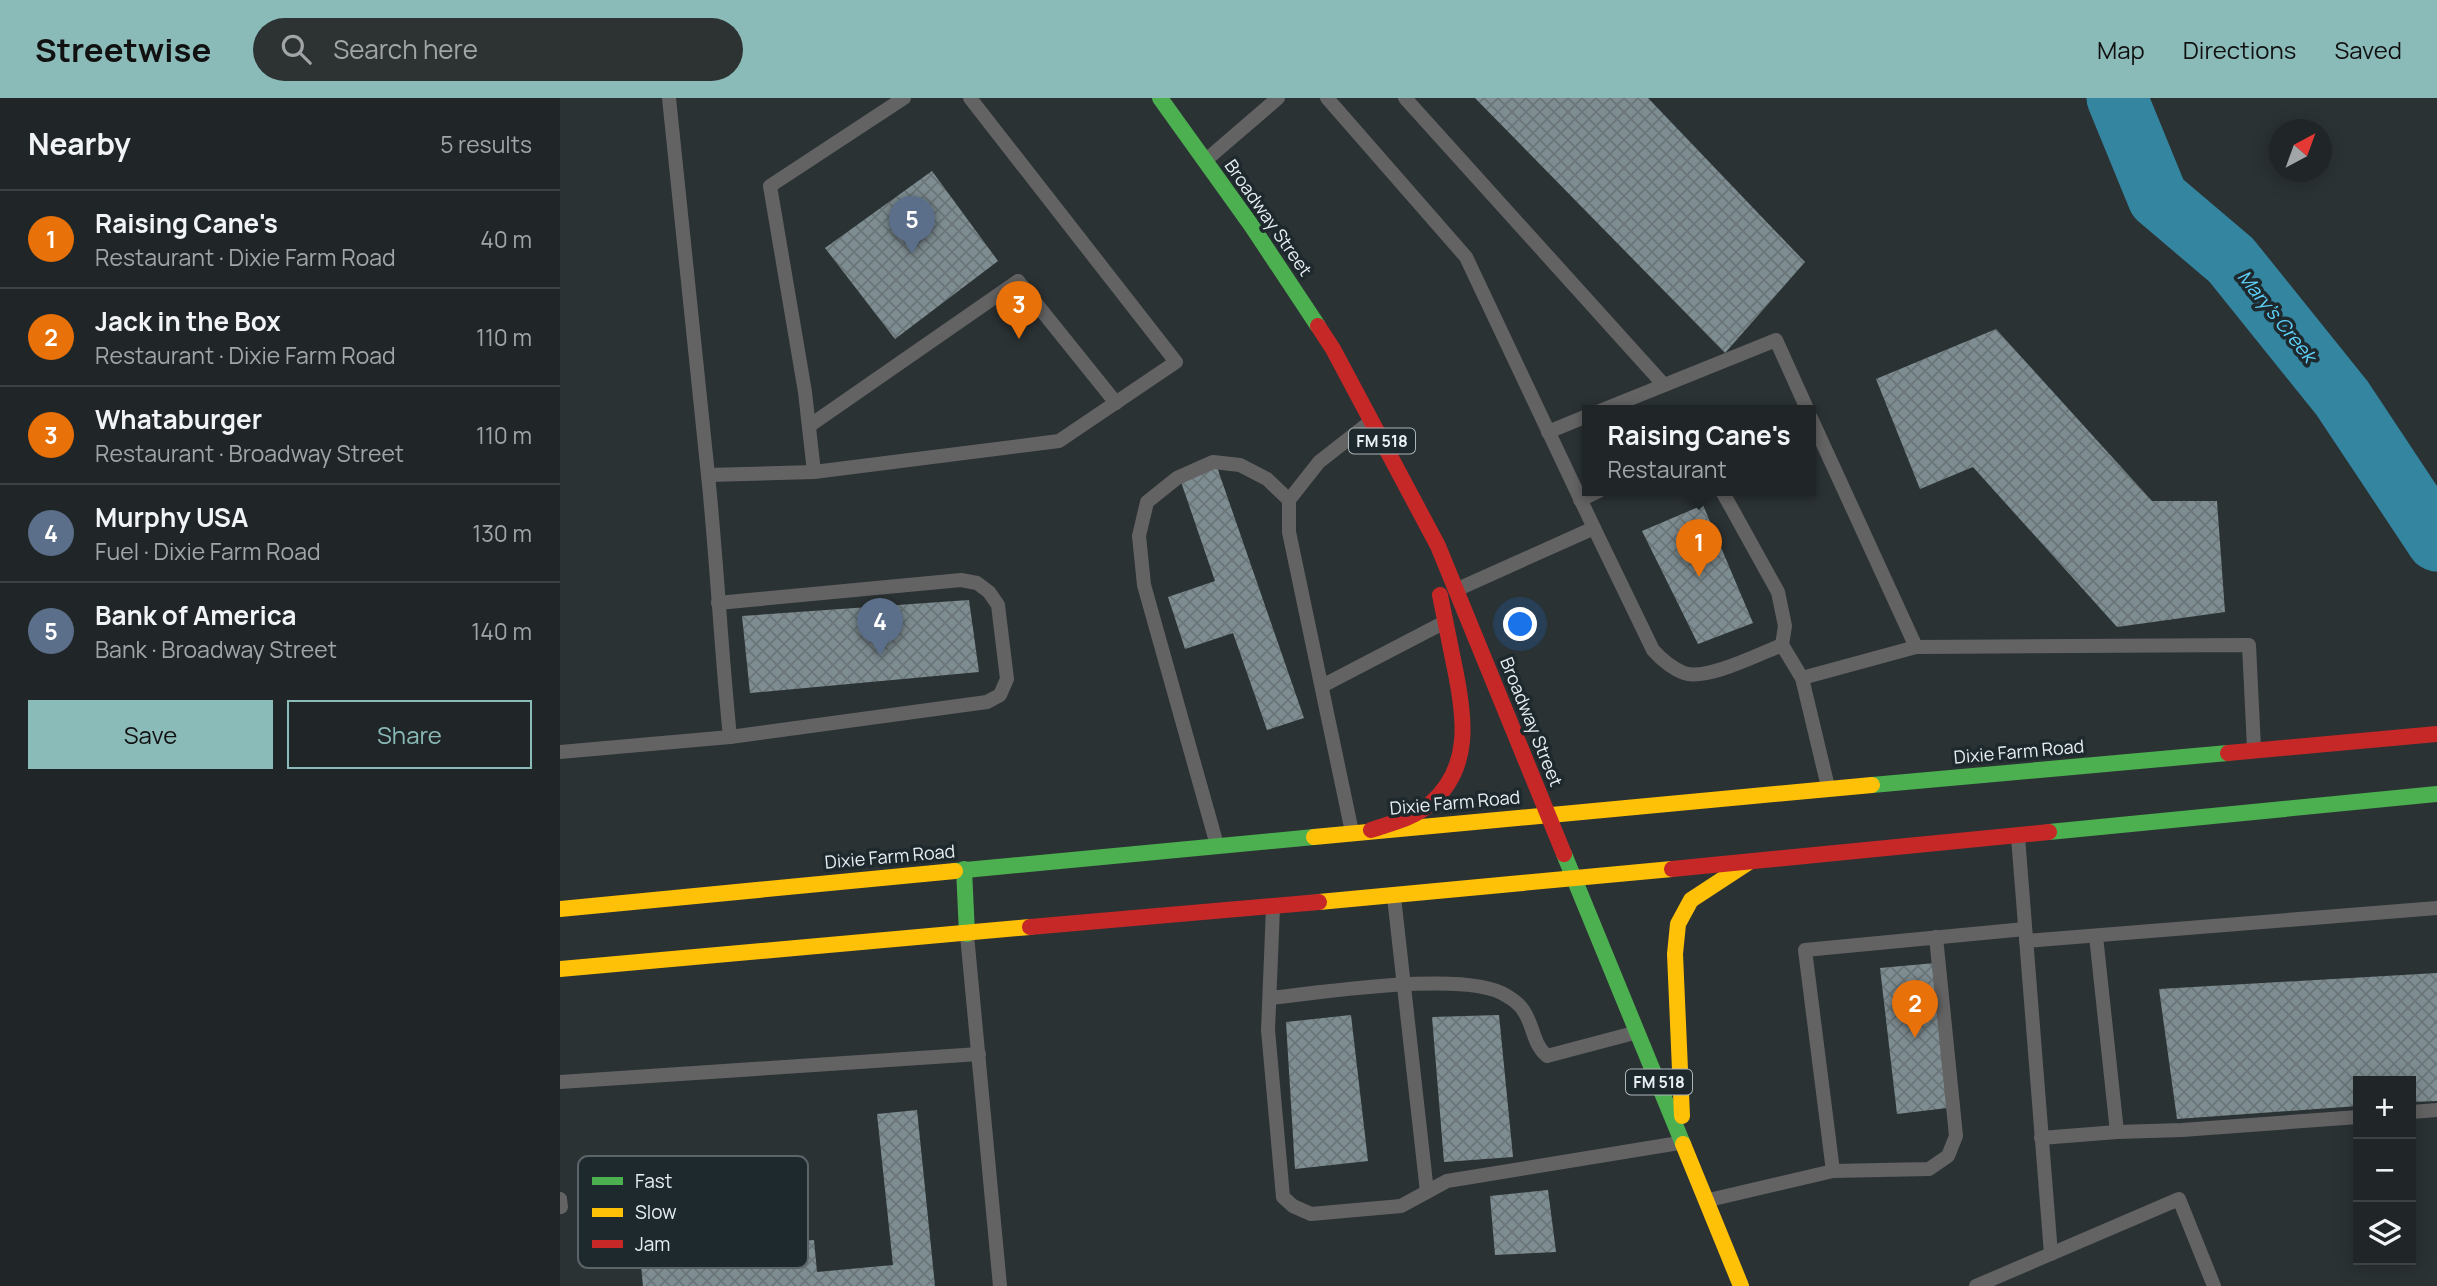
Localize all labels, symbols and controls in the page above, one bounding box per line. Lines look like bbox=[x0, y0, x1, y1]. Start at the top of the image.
search box bbox=[253, 18, 743, 81]
text: Streetwise bbox=[35, 27, 211, 72]
icon: search bbox=[277, 30, 315, 68]
text: Search here bbox=[333, 31, 478, 67]
text: Map bbox=[2097, 33, 2145, 66]
text: Directions bbox=[2183, 33, 2296, 66]
text: Saved bbox=[2334, 33, 2402, 66]
north arrow bbox=[2269, 119, 2332, 182]
text: Nearby bbox=[28, 123, 131, 164]
text: 5 results bbox=[440, 128, 532, 160]
street label: Broadway Street bbox=[1220, 154, 1318, 281]
pin: 5 bbox=[889, 196, 935, 254]
text: Raising Cane's bbox=[95, 205, 278, 241]
text: 1 bbox=[46, 223, 56, 255]
text: 40 m bbox=[480, 223, 532, 255]
text: Restaurant · Dixie Farm Road bbox=[95, 241, 396, 273]
water label: Mary's Creek bbox=[2232, 264, 2324, 370]
pin: 3 bbox=[996, 281, 1042, 339]
text: Jack in the Box bbox=[95, 303, 281, 339]
text: 2 bbox=[44, 321, 58, 353]
text: 110 m bbox=[476, 321, 532, 353]
text: Restaurant · Dixie Farm Road bbox=[95, 339, 396, 371]
text: Whataburger bbox=[95, 401, 262, 437]
popup bbox=[1582, 405, 1816, 496]
text: Raising Cane's bbox=[1608, 417, 1790, 453]
text: 3 bbox=[44, 419, 58, 451]
text: 110 m bbox=[476, 419, 532, 451]
road number: FM 518 bbox=[1349, 428, 1415, 454]
text: Restaurant · Broadway Street bbox=[95, 437, 404, 469]
text: Restaurant bbox=[1608, 453, 1727, 485]
text: Murphy USA bbox=[95, 499, 248, 535]
text: 4 bbox=[44, 517, 58, 549]
text: 130 m bbox=[472, 517, 532, 549]
pin: 1 bbox=[1676, 519, 1722, 577]
text: Fuel · Dixie Farm Road bbox=[95, 535, 321, 567]
text: Bank of America bbox=[95, 597, 297, 633]
pin: 4 bbox=[857, 598, 903, 656]
your location bbox=[1503, 607, 1537, 641]
text: 5 bbox=[44, 615, 58, 647]
text: 140 m bbox=[471, 615, 532, 647]
text: Bank · Broadway Street bbox=[95, 633, 337, 665]
street label: Broadway Street bbox=[1495, 653, 1569, 790]
button: Save bbox=[28, 700, 273, 769]
button: Share bbox=[287, 700, 532, 769]
street label: Dixie Farm Road bbox=[1953, 733, 2085, 769]
street label: Dixie Farm Road bbox=[1389, 784, 1521, 820]
street label: Dixie Farm Road bbox=[824, 838, 956, 874]
pin: 2 bbox=[1892, 980, 1938, 1038]
road number: FM 518 bbox=[1626, 1070, 1692, 1094]
map controls bbox=[2353, 1076, 2416, 1265]
button: + bbox=[2353, 1076, 2416, 1139]
button: − bbox=[2353, 1139, 2416, 1202]
legend bbox=[578, 1156, 808, 1268]
text: Fast bbox=[635, 1168, 672, 1194]
text: Slow bbox=[635, 1199, 677, 1225]
button: layers bbox=[2353, 1202, 2416, 1265]
text: Jam bbox=[635, 1231, 670, 1257]

